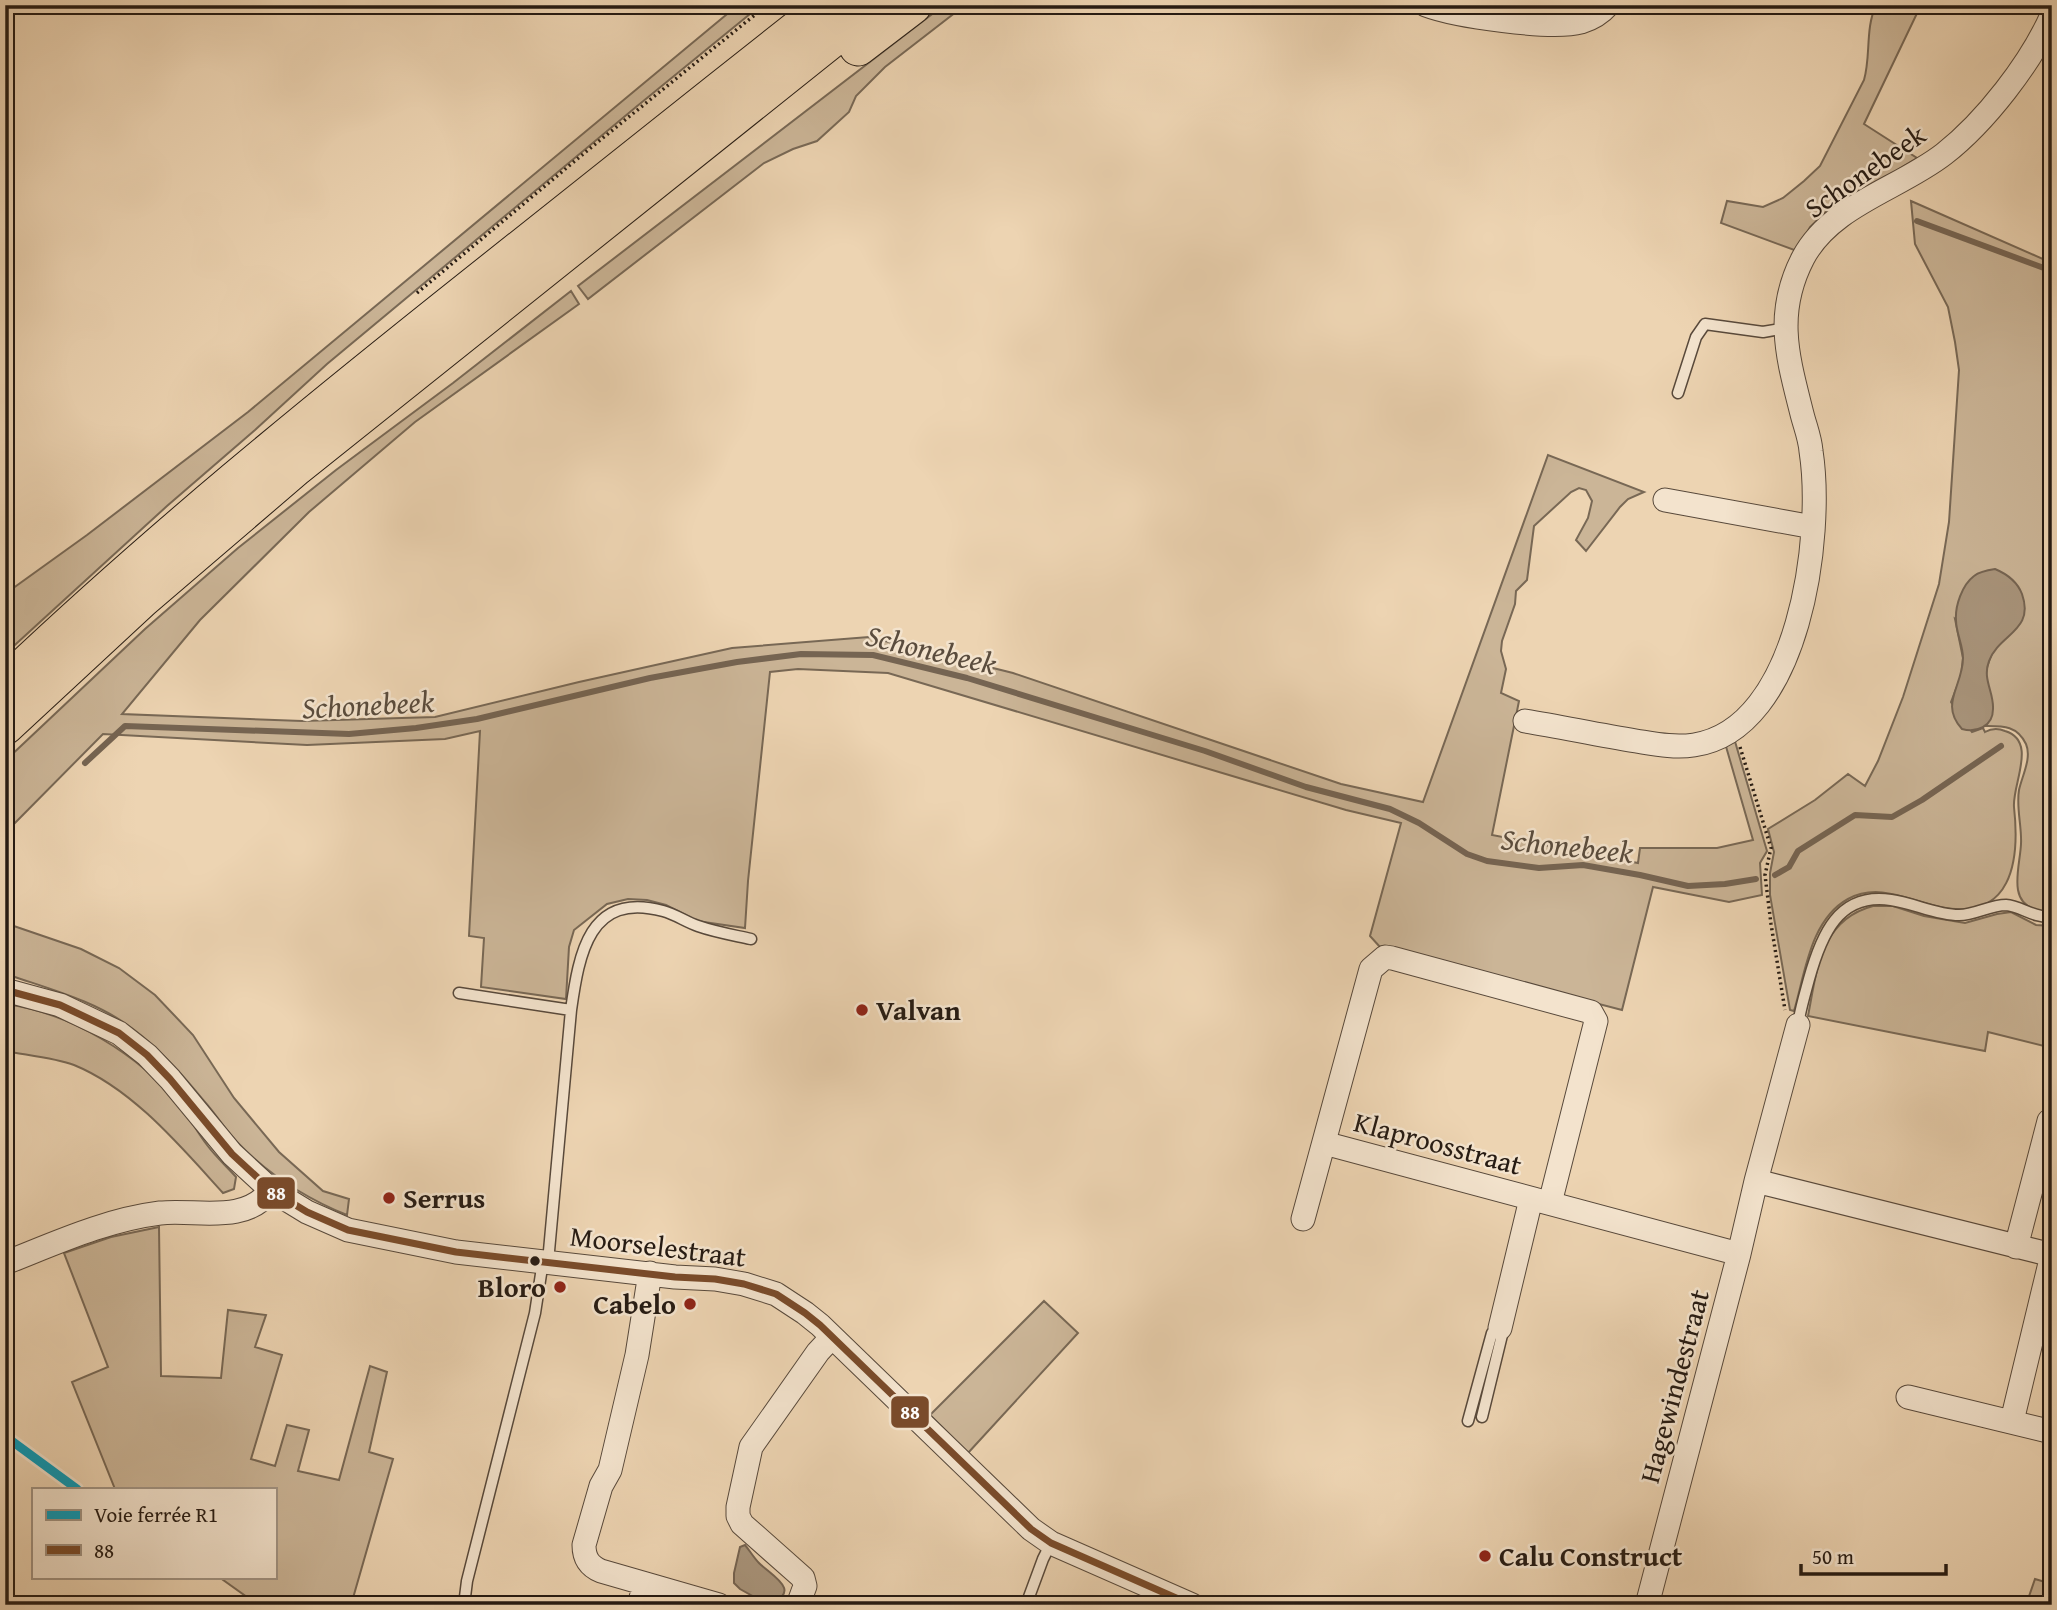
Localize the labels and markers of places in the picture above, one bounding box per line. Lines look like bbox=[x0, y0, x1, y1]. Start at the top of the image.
place label: Valvan bbox=[876, 989, 961, 1030]
marker: Valvan bbox=[854, 1002, 870, 1018]
place label: Serrus bbox=[403, 1177, 485, 1218]
marker: Serrus bbox=[381, 1190, 397, 1206]
unlabelled marker bbox=[528, 1254, 542, 1268]
place label: Bloro bbox=[478, 1266, 546, 1307]
marker: Bloro bbox=[552, 1279, 568, 1295]
place label: Cabelo bbox=[593, 1283, 676, 1324]
marker: Cabelo bbox=[682, 1296, 698, 1312]
place label: Calu Construct bbox=[1499, 1535, 1683, 1576]
marker: Calu Construct bbox=[1477, 1548, 1493, 1564]

